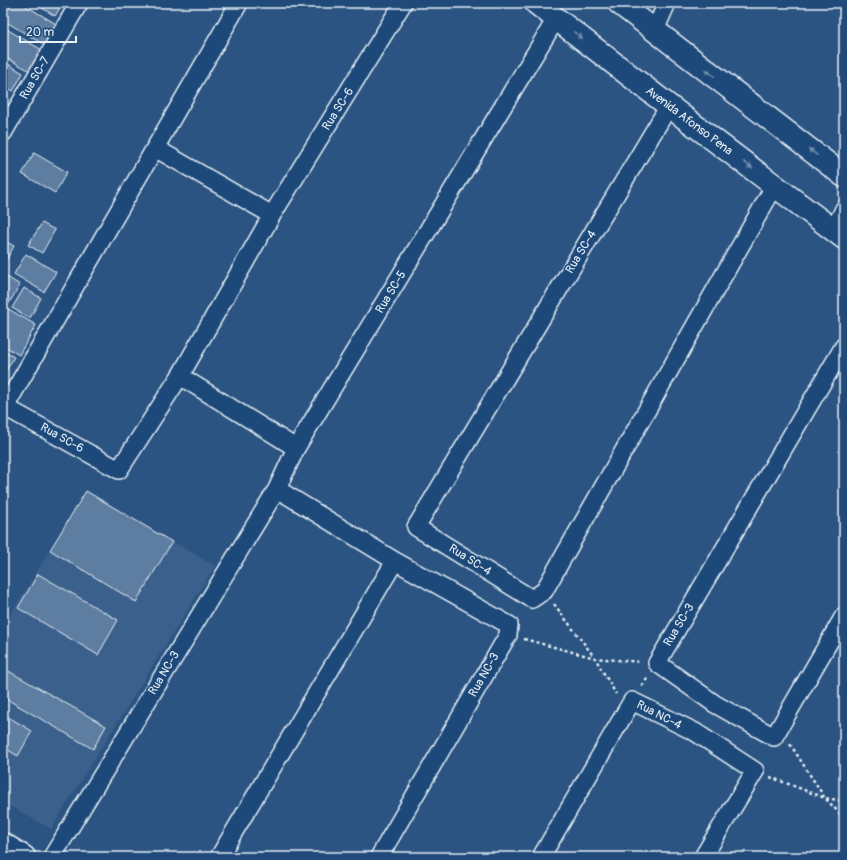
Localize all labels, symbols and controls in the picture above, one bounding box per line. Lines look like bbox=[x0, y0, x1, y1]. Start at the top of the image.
scale bar bbox=[20, 18, 76, 44]
text: 20 m bbox=[26, 25, 55, 40]
one-way arrow bbox=[572, 31, 583, 40]
street label: Rua SC-7 bbox=[17, 53, 54, 102]
one-way arrow bbox=[705, 69, 716, 77]
street label: Avenida Afonso Pena bbox=[643, 83, 736, 159]
street label: Rua SC-6 bbox=[319, 85, 357, 133]
one-way arrow bbox=[808, 148, 819, 157]
one-way arrow bbox=[742, 161, 753, 169]
street label: Rua SC-4 bbox=[562, 228, 600, 276]
street label: Rua SC-5 bbox=[372, 268, 410, 316]
street label: Rua SC-6 bbox=[38, 420, 86, 456]
street label: Rua SC-4 bbox=[446, 541, 494, 579]
street label: Rua SC-3 bbox=[660, 601, 698, 649]
street label: Rua NC-3 bbox=[145, 648, 183, 698]
street label: Rua NC-3 bbox=[465, 650, 503, 700]
street label: Rua NC-4 bbox=[634, 697, 684, 733]

